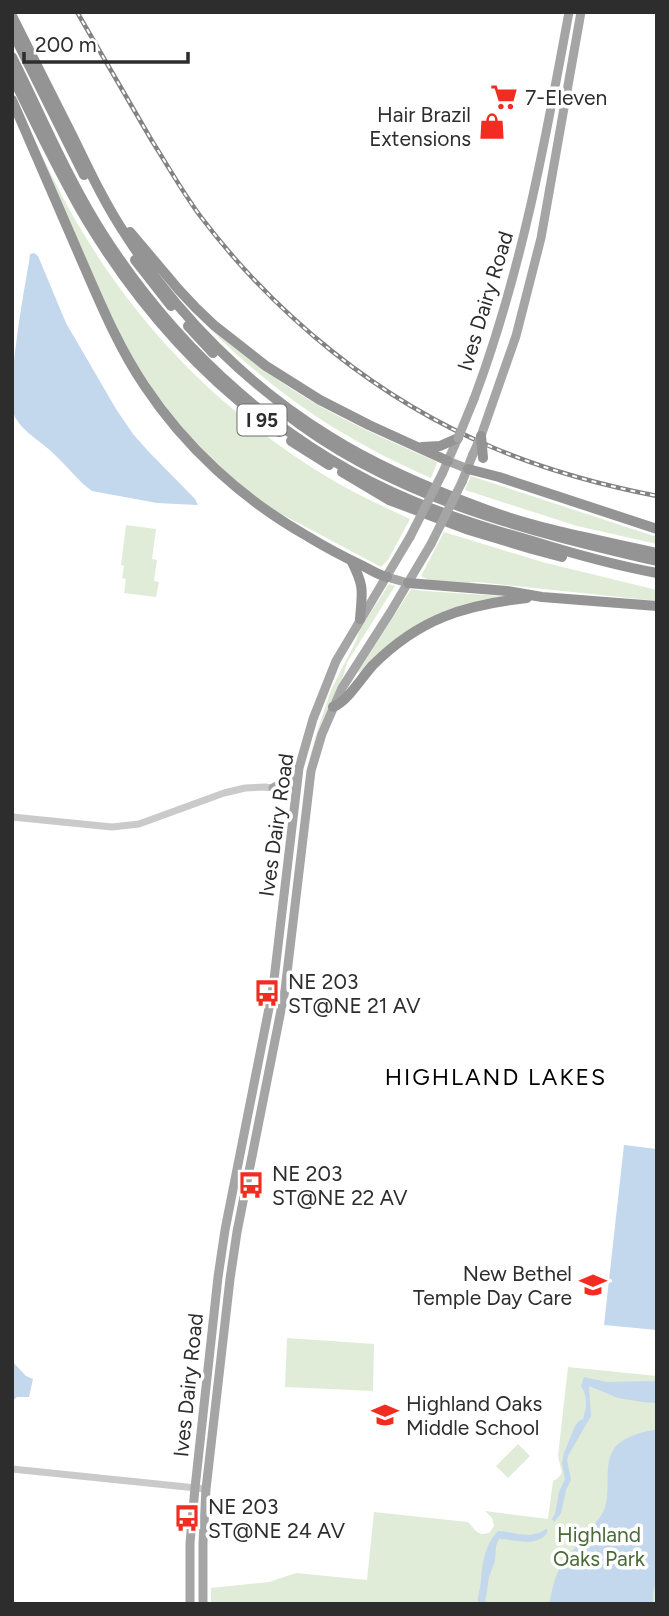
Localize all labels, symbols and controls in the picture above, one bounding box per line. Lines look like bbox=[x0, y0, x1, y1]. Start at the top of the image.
scale bar bbox=[24, 21, 189, 65]
text: 200 m bbox=[35, 32, 97, 57]
supermarket icon: 7-Eleven bbox=[489, 82, 519, 112]
place label: 7-Eleven bbox=[525, 85, 607, 110]
place label: Hair Brazil Extensions bbox=[369, 102, 471, 151]
shop icon: Hair Brazil Extensions bbox=[477, 111, 507, 141]
street label: Ives Dairy Road bbox=[452, 228, 518, 374]
road number: I 95 bbox=[238, 404, 286, 436]
street label: Ives Dairy Road bbox=[254, 752, 298, 898]
place label: NE 203 ST@NE 21 AV bbox=[288, 969, 421, 1018]
bus stop icon: NE 203 ST@NE 21 AV bbox=[252, 978, 282, 1008]
district label: HIGHLAND LAKES bbox=[385, 1063, 607, 1091]
place label: NE 203 ST@NE 22 AV bbox=[272, 1161, 408, 1210]
bus stop icon: NE 203 ST@NE 22 AV bbox=[236, 1170, 266, 1200]
place label: New Bethel Temple Day Care bbox=[413, 1261, 572, 1310]
school or university icon: New Bethel Temple Day Care bbox=[578, 1270, 608, 1300]
street label: Ives Dairy Road bbox=[168, 1312, 208, 1458]
place label: Highland Oaks Middle School bbox=[406, 1391, 542, 1440]
school or university icon: Highland Oaks Middle School bbox=[370, 1400, 400, 1430]
place label: NE 203 ST@NE 24 AV bbox=[208, 1494, 345, 1543]
bus stop icon: NE 203 ST@NE 24 AV bbox=[172, 1503, 202, 1533]
park label: Highland Oaks Park bbox=[553, 1522, 646, 1571]

